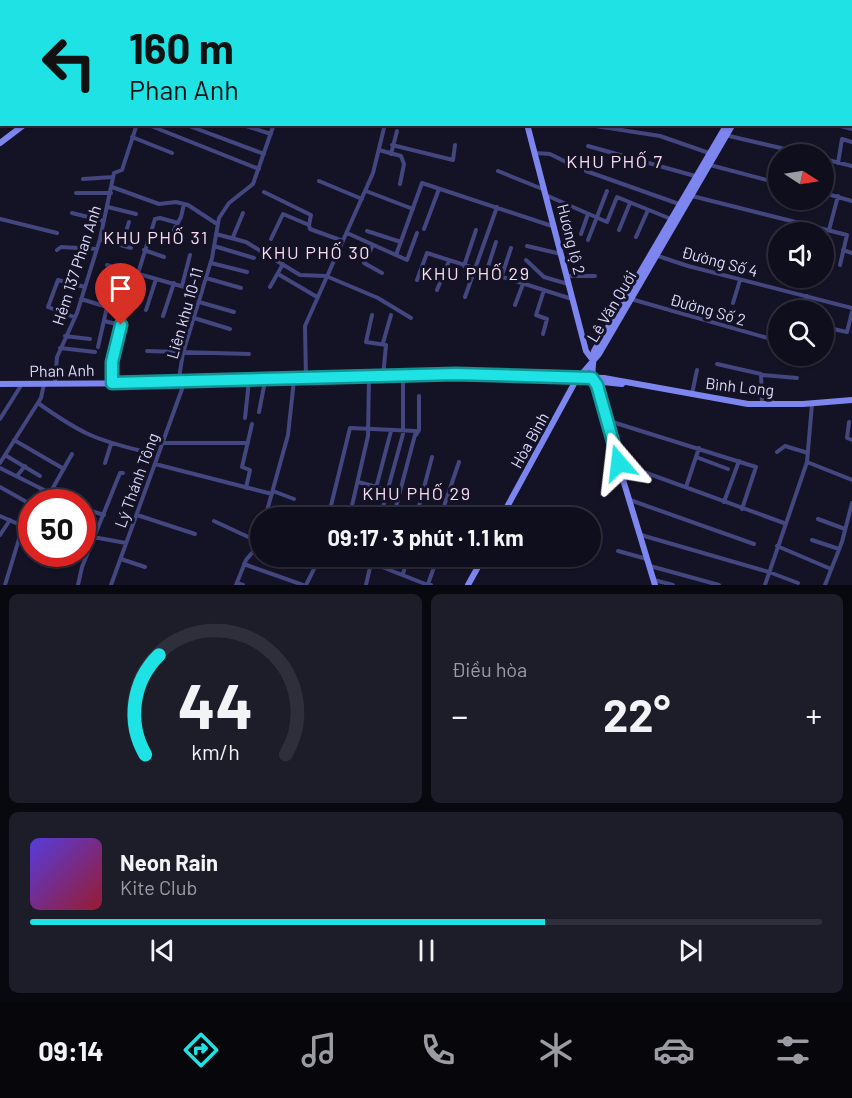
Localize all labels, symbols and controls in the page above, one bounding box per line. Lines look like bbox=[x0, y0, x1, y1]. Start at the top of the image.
text: 160 m bbox=[129, 22, 234, 72]
icon: left bbox=[30, 24, 108, 102]
text: Phan Anh bbox=[129, 73, 239, 105]
north arrow bbox=[768, 144, 834, 210]
map controls bbox=[768, 144, 834, 366]
district label: KHU PHỐ 7 bbox=[566, 150, 664, 172]
street label: Hương lộ 2 bbox=[554, 202, 590, 276]
street label: Hẻm 137 Phan Anh bbox=[48, 203, 104, 327]
button: sound bbox=[768, 222, 834, 288]
district label: KHU PHỐ 31 bbox=[103, 226, 209, 248]
district label: KHU PHỐ 30 bbox=[261, 241, 371, 263]
street label: Đường Số 4 bbox=[680, 242, 760, 280]
district label: KHU PHỐ 29 bbox=[421, 262, 531, 284]
pin bbox=[95, 263, 146, 325]
street label: Liên khu 10-11 bbox=[162, 265, 206, 361]
street label: Lê Văn Quới bbox=[582, 267, 640, 345]
icon: arrive bbox=[104, 272, 137, 305]
street label: Đường Số 2 bbox=[668, 289, 748, 329]
button: search bbox=[768, 300, 834, 366]
street label: Phan Anh bbox=[29, 360, 95, 380]
street label: Bình Long bbox=[705, 373, 775, 399]
street label: Hòa Bình bbox=[506, 409, 552, 471]
street label: Lý Thánh Tông bbox=[110, 430, 162, 530]
position arrow bbox=[587, 431, 651, 495]
district label: KHU PHỐ 29 bbox=[362, 482, 472, 504]
speed limit sign: 50 bbox=[18, 489, 96, 567]
text: 09:17 · 3 phút · 1.1 km bbox=[327, 524, 524, 550]
text: Điều hòa bbox=[452, 657, 527, 681]
text: 44 bbox=[177, 667, 253, 741]
text: 22° bbox=[603, 687, 670, 741]
text: − bbox=[452, 695, 468, 735]
text: + bbox=[805, 695, 822, 735]
text: km/h bbox=[191, 740, 240, 765]
text: Neon Rain bbox=[120, 849, 218, 875]
text: Kite Club bbox=[120, 875, 197, 899]
icon: previous bbox=[146, 934, 179, 967]
icon: pause bbox=[410, 934, 443, 967]
icon: next bbox=[674, 934, 707, 967]
icon: directions bbox=[180, 1029, 222, 1071]
icon: music bbox=[298, 1029, 340, 1071]
icon: phone bbox=[417, 1029, 459, 1071]
icon: climate bbox=[535, 1029, 577, 1071]
icon: car bbox=[653, 1029, 695, 1071]
icon: filters bbox=[772, 1029, 814, 1071]
text: 09:14 bbox=[38, 1034, 104, 1066]

